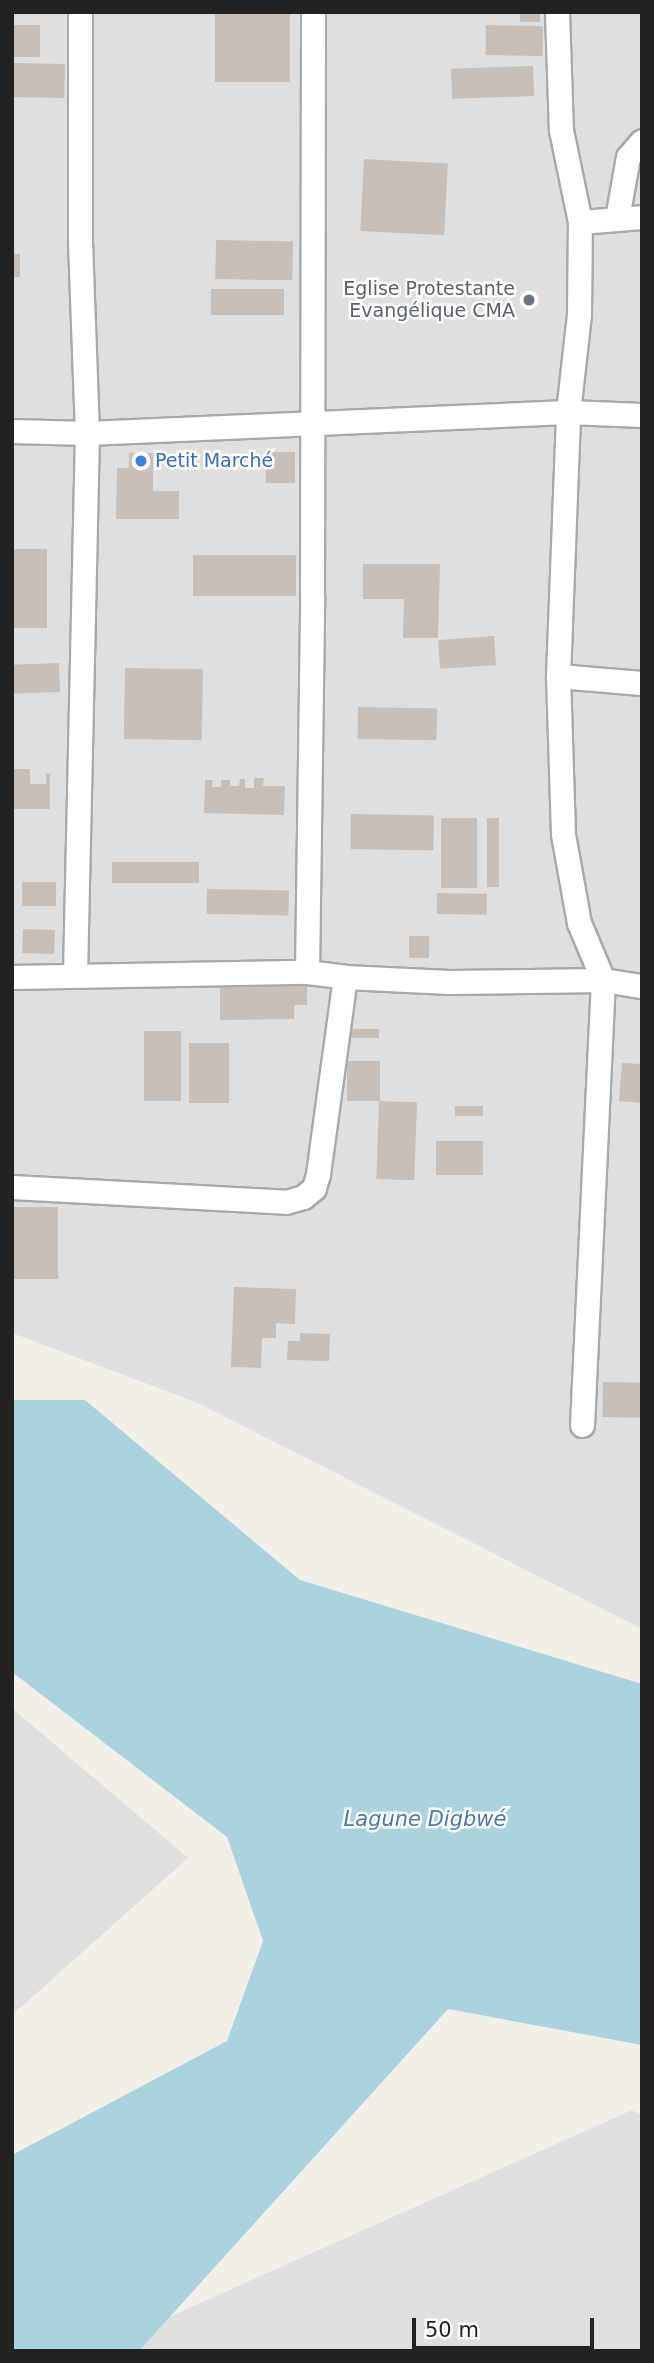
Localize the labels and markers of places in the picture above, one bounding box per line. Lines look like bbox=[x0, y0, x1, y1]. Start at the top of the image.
place label: Eglise Protestante Evangélique CMA bbox=[343, 278, 515, 322]
marker: Eglise Protestante Evangélique CMA bbox=[521, 292, 537, 308]
place label: Petit Marché bbox=[155, 450, 273, 472]
marker: Petit Marché bbox=[133, 453, 149, 469]

